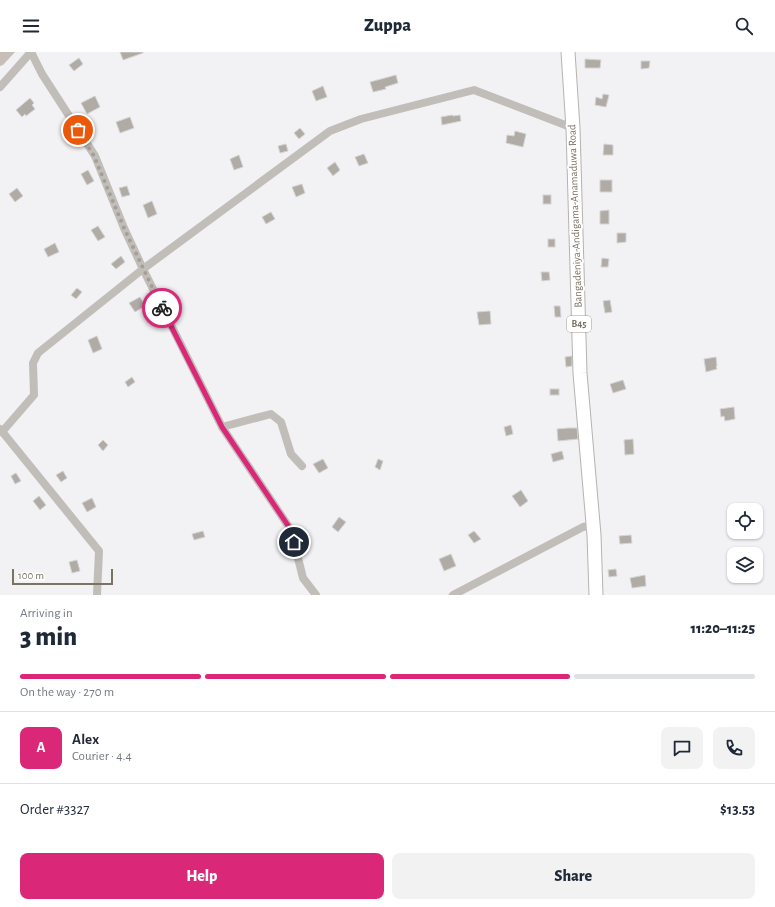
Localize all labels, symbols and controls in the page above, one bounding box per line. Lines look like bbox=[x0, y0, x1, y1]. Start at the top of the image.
icon: menu bbox=[20, 15, 42, 37]
icon: search bbox=[733, 15, 755, 37]
text: Zuppa bbox=[364, 17, 411, 35]
pin bbox=[61, 113, 95, 147]
icon: bag bbox=[67, 119, 89, 141]
street label: Bangadeniya-Andigama-Anamaduwa Road bbox=[566, 124, 584, 308]
courier bbox=[142, 288, 182, 328]
icon: bike bbox=[151, 297, 173, 319]
road number: B45 bbox=[567, 316, 591, 332]
map controls bbox=[727, 503, 763, 583]
button: locate bbox=[727, 503, 763, 539]
pin bbox=[277, 525, 311, 559]
icon: home bbox=[283, 531, 305, 553]
button: layers bbox=[727, 547, 763, 583]
scale bar bbox=[12, 567, 113, 586]
text: 100 m bbox=[18, 570, 44, 581]
text: Arriving in bbox=[20, 607, 73, 620]
text: 11:20–11:25 bbox=[691, 621, 755, 636]
text: 3 min bbox=[20, 624, 77, 650]
text: On the way · 270 m bbox=[20, 686, 114, 699]
button: chat bbox=[661, 727, 703, 769]
button: phone bbox=[713, 727, 755, 769]
text: Alex bbox=[72, 732, 99, 747]
text: A bbox=[36, 740, 46, 755]
text: Courier · 4.4 bbox=[72, 750, 132, 763]
text: Order #3327 bbox=[20, 802, 90, 817]
text: $13.53 bbox=[720, 802, 755, 817]
button: Help bbox=[20, 853, 384, 899]
button: Share bbox=[392, 853, 755, 899]

